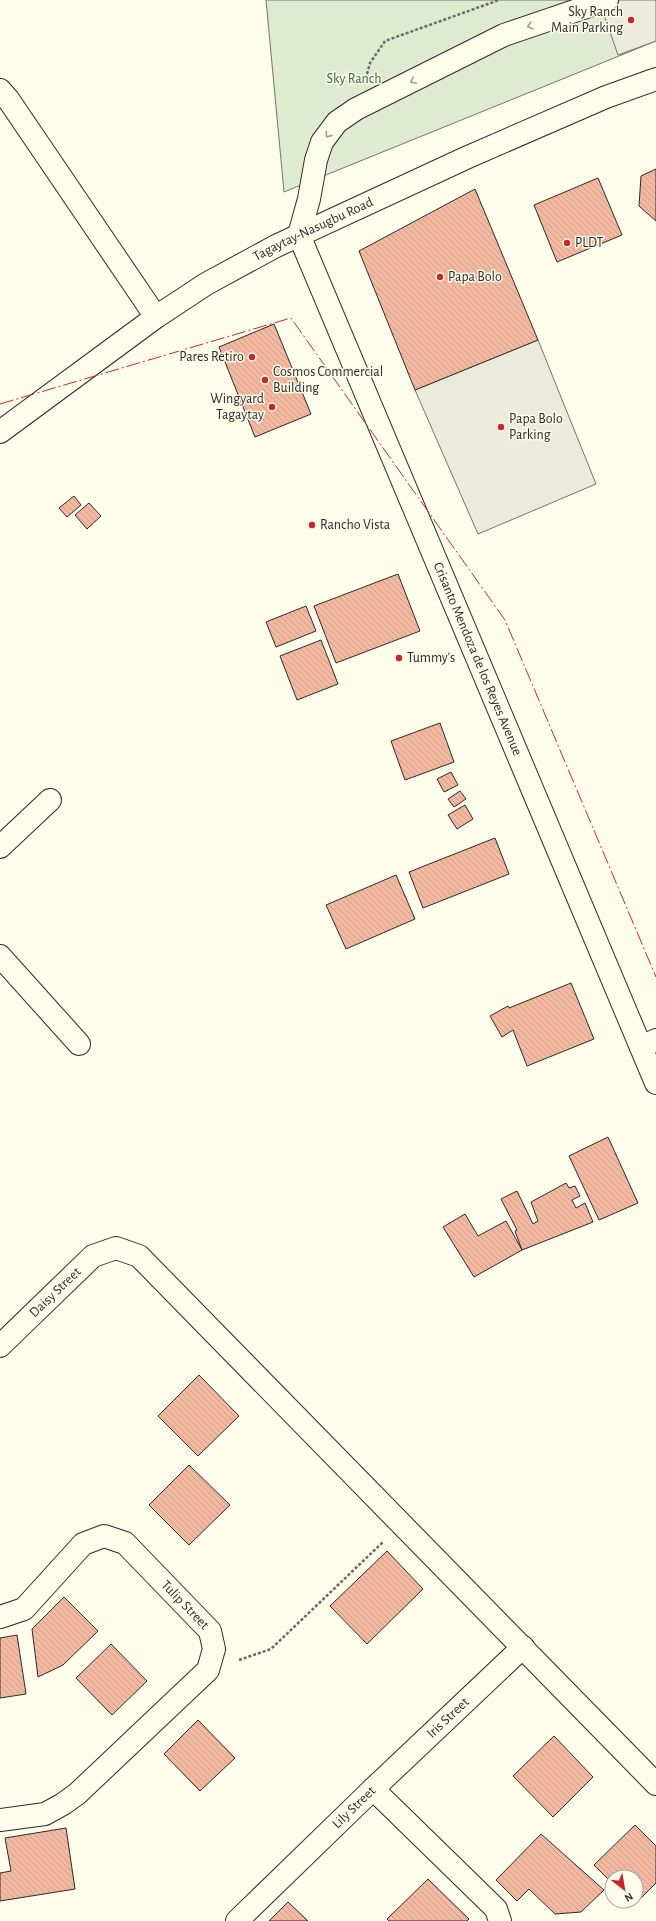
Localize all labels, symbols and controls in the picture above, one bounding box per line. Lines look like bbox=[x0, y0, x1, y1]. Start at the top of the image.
place label: Sky Ranch Main Parking bbox=[551, 5, 623, 35]
marker: Sky Ranch Main Parking bbox=[626, 15, 636, 25]
one-way arrow bbox=[527, 21, 534, 30]
park label: Sky Ranch bbox=[327, 72, 381, 86]
one-way arrow bbox=[410, 76, 417, 84]
one-way arrow bbox=[326, 130, 333, 137]
street label: Tagaytay-Nasugbu Road bbox=[251, 195, 375, 264]
place label: PLDT bbox=[575, 236, 604, 250]
marker: PLDT bbox=[562, 238, 572, 248]
place label: Papa Bolo bbox=[448, 270, 502, 284]
marker: Papa Bolo bbox=[435, 272, 445, 282]
place label: Pares Retiro bbox=[179, 350, 244, 364]
marker: Pares Retiro bbox=[247, 352, 257, 362]
place label: Cosmos Commercial Building bbox=[273, 365, 383, 395]
marker: Cosmos Commercial Building bbox=[260, 375, 270, 385]
place label: Wingyard Tagaytay bbox=[210, 392, 264, 422]
marker: Wingyard Tagaytay bbox=[267, 402, 277, 412]
place label: Papa Bolo Parking bbox=[509, 412, 563, 442]
marker: Papa Bolo Parking bbox=[496, 422, 506, 432]
place label: Rancho Vista bbox=[320, 518, 391, 532]
marker: Rancho Vista bbox=[307, 520, 317, 530]
street label: Crisanto Mendoza de los Reyes Avenue bbox=[431, 560, 524, 758]
place label: Tummy's bbox=[407, 651, 455, 665]
marker: Tummy's bbox=[394, 653, 404, 663]
street label: Daisy Street bbox=[27, 1264, 84, 1320]
street label: Tulip Street bbox=[158, 1578, 212, 1633]
street label: Iris Street bbox=[424, 1695, 472, 1741]
street label: Lily Street bbox=[330, 1783, 379, 1831]
north arrow bbox=[604, 1869, 644, 1909]
text: N bbox=[623, 1890, 635, 1904]

